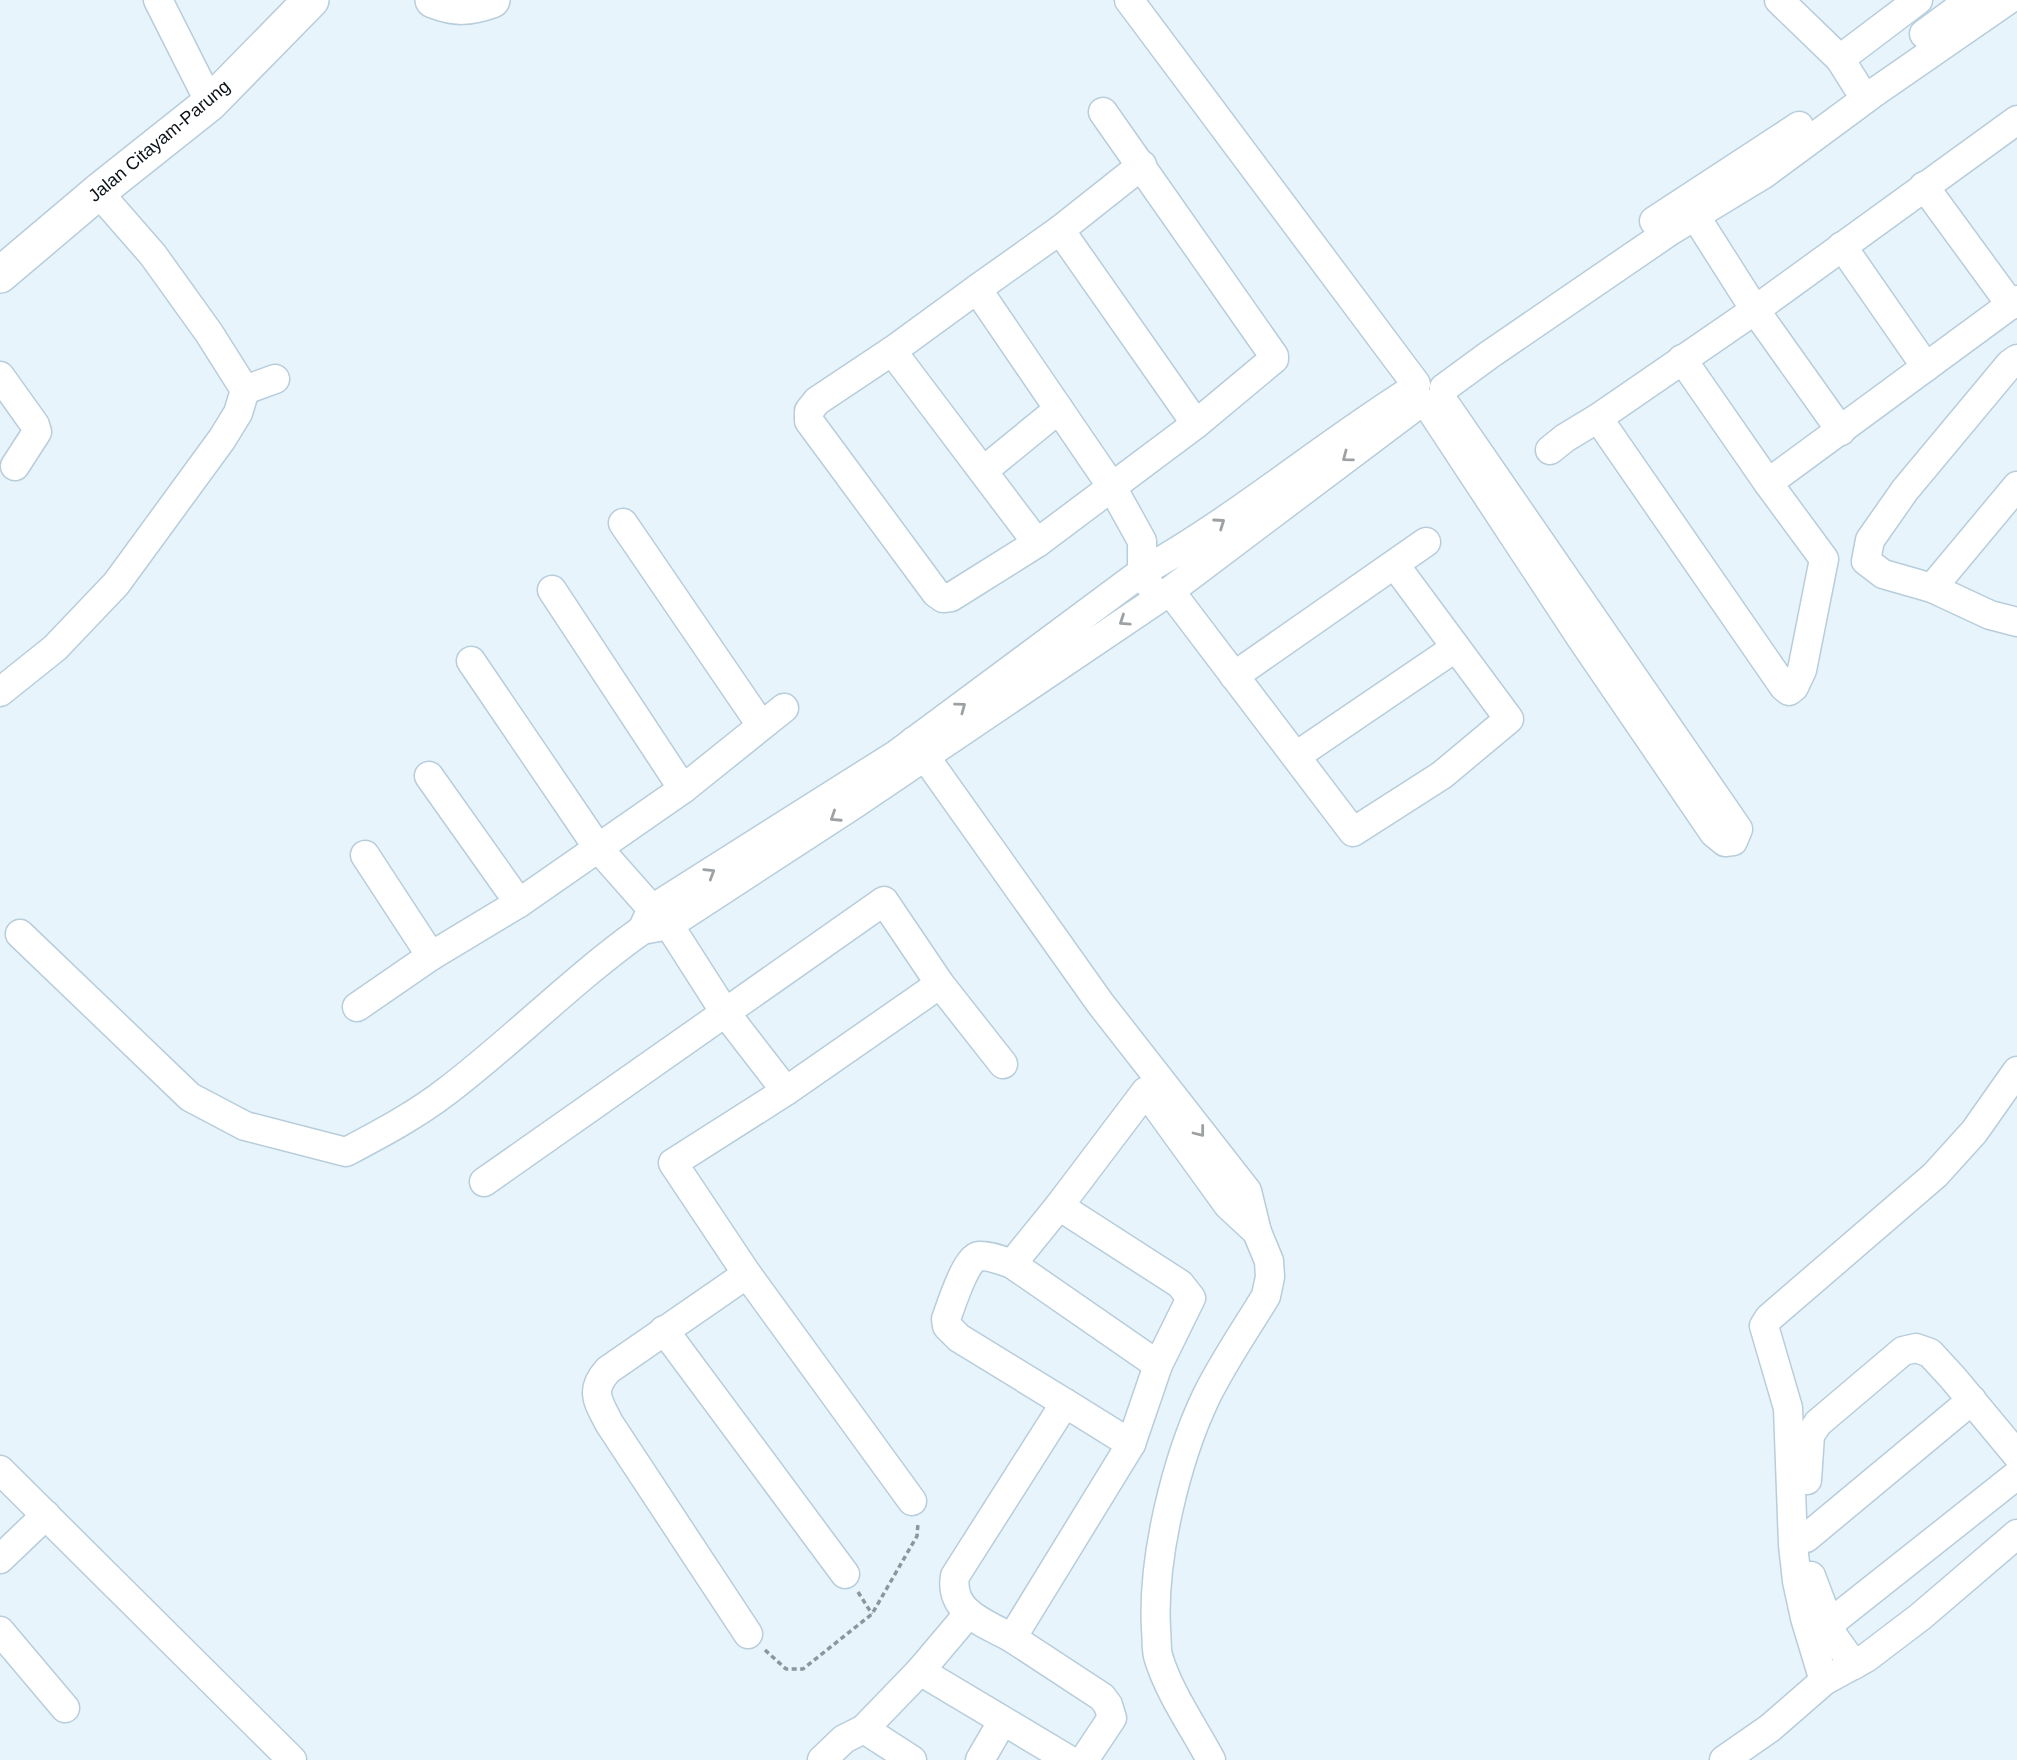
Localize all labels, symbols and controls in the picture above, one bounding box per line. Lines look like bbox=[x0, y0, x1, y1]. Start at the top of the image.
street label: Jalan Citayam-Parung bbox=[84, 76, 234, 206]
one-way arrow bbox=[1342, 449, 1355, 462]
one-way arrow bbox=[1212, 519, 1225, 531]
one-way arrow bbox=[1119, 613, 1132, 625]
one-way arrow bbox=[953, 702, 966, 715]
one-way arrow bbox=[829, 809, 842, 822]
one-way arrow bbox=[702, 868, 715, 881]
one-way arrow bbox=[1192, 1125, 1205, 1137]

